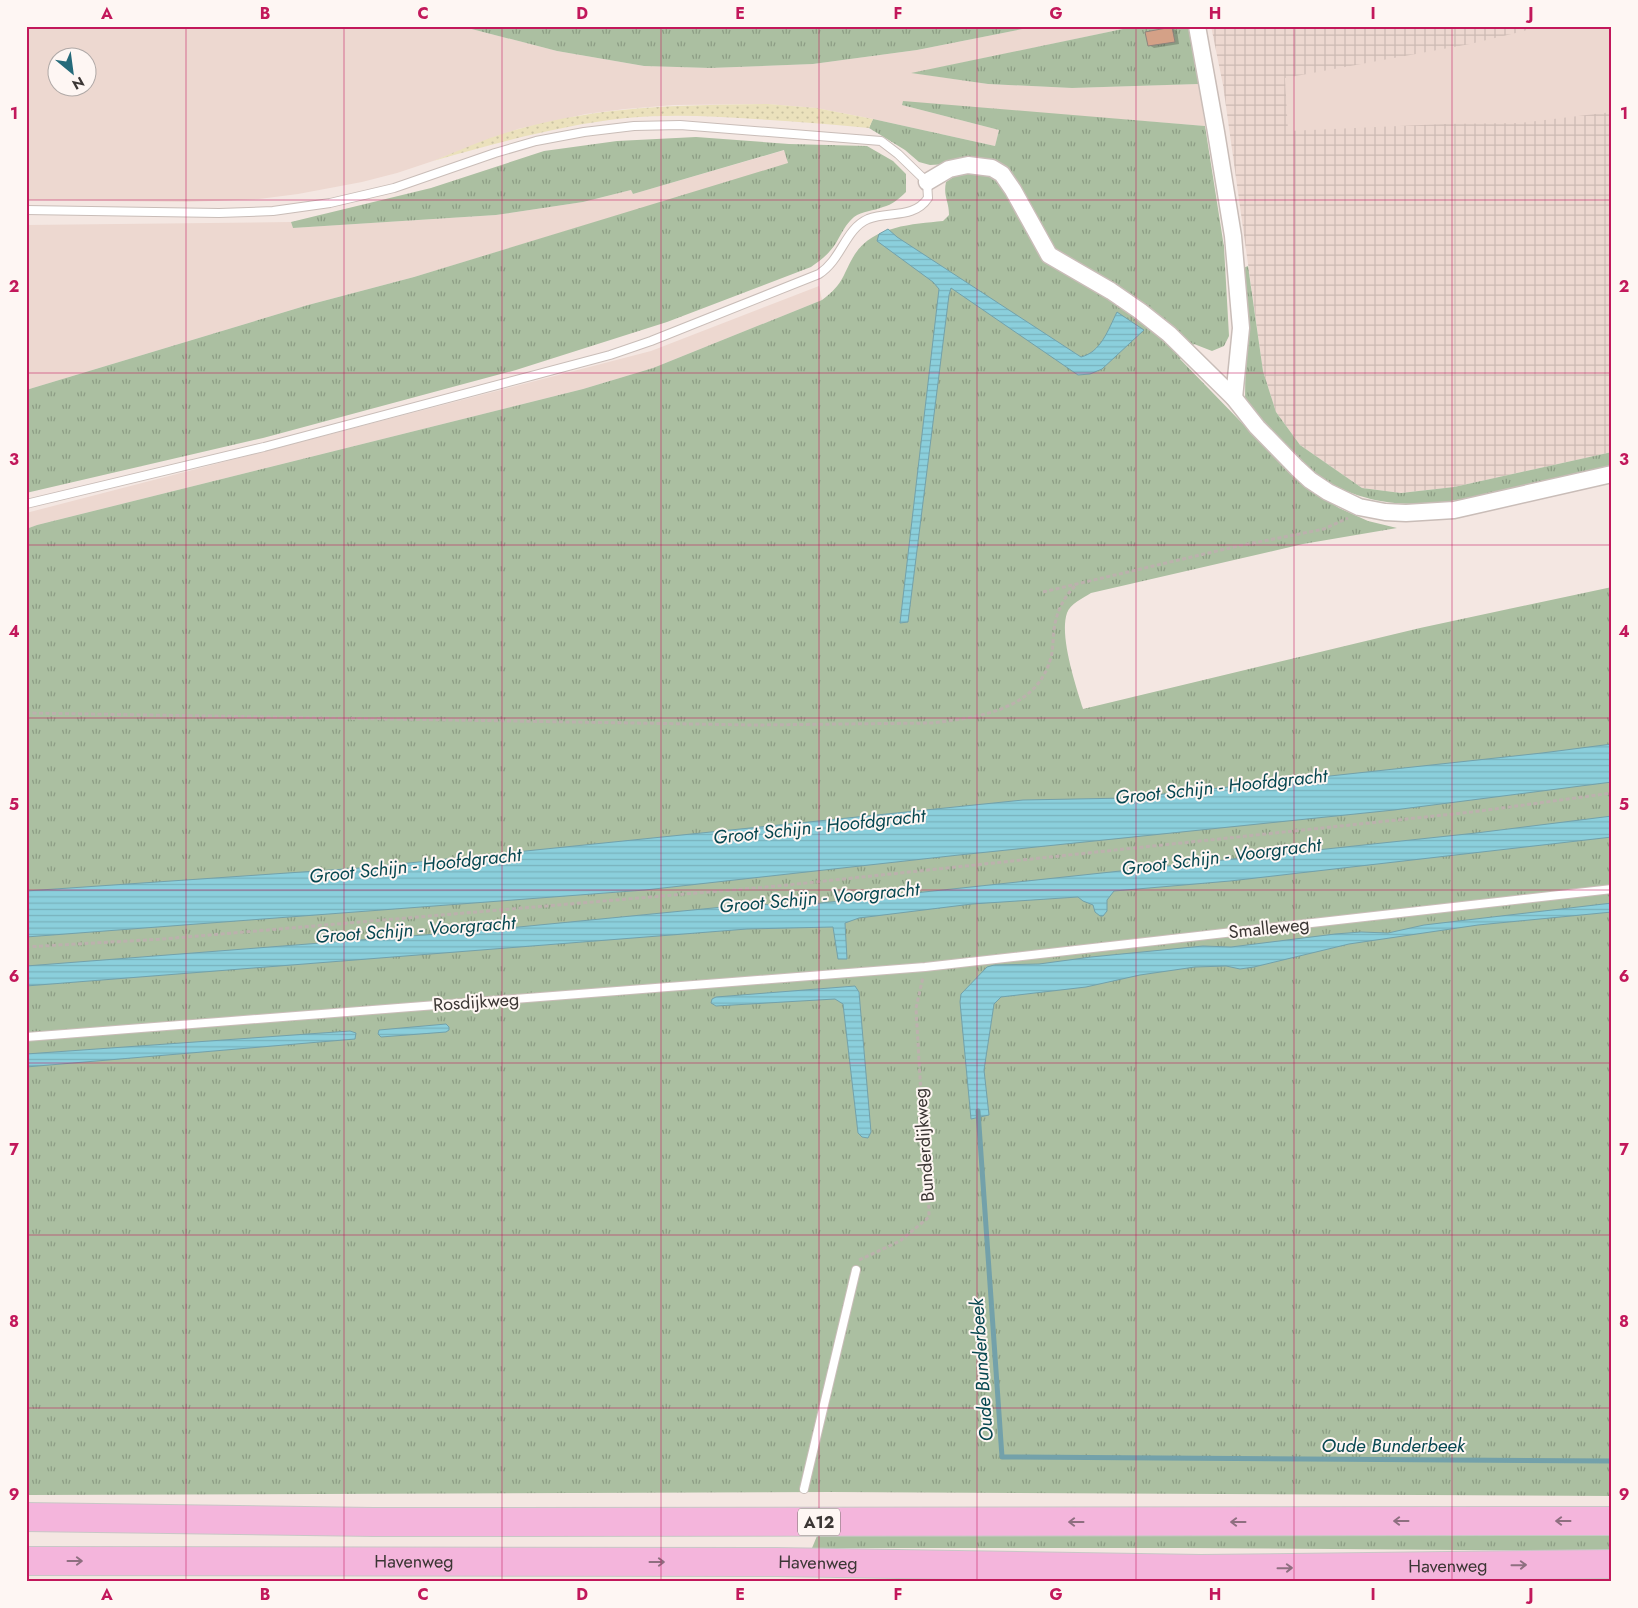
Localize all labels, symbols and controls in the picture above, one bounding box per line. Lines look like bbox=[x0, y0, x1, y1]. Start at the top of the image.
text: A bbox=[100, 2, 113, 25]
text: B bbox=[260, 2, 270, 25]
text: C bbox=[417, 2, 429, 25]
text: D bbox=[576, 2, 588, 25]
text: E bbox=[735, 2, 745, 25]
text: F bbox=[894, 2, 902, 25]
text: G bbox=[1049, 2, 1063, 25]
text: H bbox=[1209, 2, 1221, 25]
text: I bbox=[1370, 2, 1376, 25]
text: J bbox=[1525, 2, 1534, 25]
north arrow bbox=[48, 48, 98, 98]
text: N bbox=[69, 72, 88, 95]
text: 1 bbox=[10, 102, 18, 125]
text: 1 bbox=[1620, 102, 1628, 125]
text: 2 bbox=[9, 275, 19, 298]
text: 2 bbox=[1619, 275, 1629, 298]
text: 3 bbox=[9, 448, 19, 471]
text: 3 bbox=[1619, 448, 1629, 471]
text: 4 bbox=[8, 620, 20, 643]
text: 4 bbox=[1618, 620, 1630, 643]
water label: Groot Schijn - Hoofdgracht bbox=[1114, 762, 1330, 811]
text: 5 bbox=[9, 793, 19, 816]
text: 5 bbox=[1619, 793, 1629, 816]
water label: Groot Schijn - Hoofdgracht bbox=[712, 802, 928, 851]
water label: Groot Schijn - Voorgracht bbox=[1120, 831, 1324, 882]
water label: Groot Schijn - Hoofdgracht bbox=[308, 841, 524, 890]
water label: Groot Schijn - Voorgracht bbox=[718, 875, 922, 920]
water label: Groot Schijn - Voorgracht bbox=[314, 909, 518, 950]
street label: Smalleweg bbox=[1227, 911, 1311, 945]
text: 6 bbox=[9, 965, 19, 988]
text: 6 bbox=[1619, 965, 1629, 988]
street label: Rosdijkweg bbox=[432, 986, 520, 1018]
street label: Bunderdijkweg bbox=[907, 1087, 941, 1203]
text: 7 bbox=[9, 1138, 19, 1161]
text: 7 bbox=[1619, 1138, 1629, 1161]
water label: Oude Bunderbeek bbox=[963, 1297, 1000, 1443]
text: 8 bbox=[9, 1310, 19, 1333]
text: 8 bbox=[1619, 1310, 1629, 1333]
water label: Oude Bunderbeek bbox=[1321, 1432, 1466, 1459]
text: 9 bbox=[9, 1483, 19, 1506]
text: 9 bbox=[1619, 1483, 1629, 1506]
road number: A12 bbox=[798, 1508, 840, 1535]
one-way arrow bbox=[1393, 1516, 1409, 1526]
one-way arrow bbox=[1555, 1516, 1572, 1526]
one-way arrow bbox=[1068, 1517, 1084, 1527]
one-way arrow bbox=[1230, 1517, 1246, 1527]
street label: Havenweg bbox=[374, 1548, 454, 1575]
street label: Havenweg bbox=[778, 1549, 858, 1576]
street label: Havenweg bbox=[1408, 1553, 1488, 1579]
one-way arrow bbox=[66, 1556, 83, 1566]
one-way arrow bbox=[649, 1557, 665, 1567]
one-way arrow bbox=[1511, 1560, 1527, 1570]
one-way arrow bbox=[1276, 1563, 1292, 1573]
text: A bbox=[100, 1583, 113, 1606]
text: B bbox=[260, 1583, 270, 1606]
text: C bbox=[417, 1583, 429, 1606]
text: D bbox=[576, 1583, 588, 1606]
text: E bbox=[735, 1583, 745, 1606]
text: F bbox=[894, 1583, 902, 1606]
text: G bbox=[1049, 1583, 1063, 1606]
text: H bbox=[1209, 1583, 1221, 1606]
text: I bbox=[1370, 1583, 1376, 1606]
text: J bbox=[1525, 1583, 1534, 1606]

